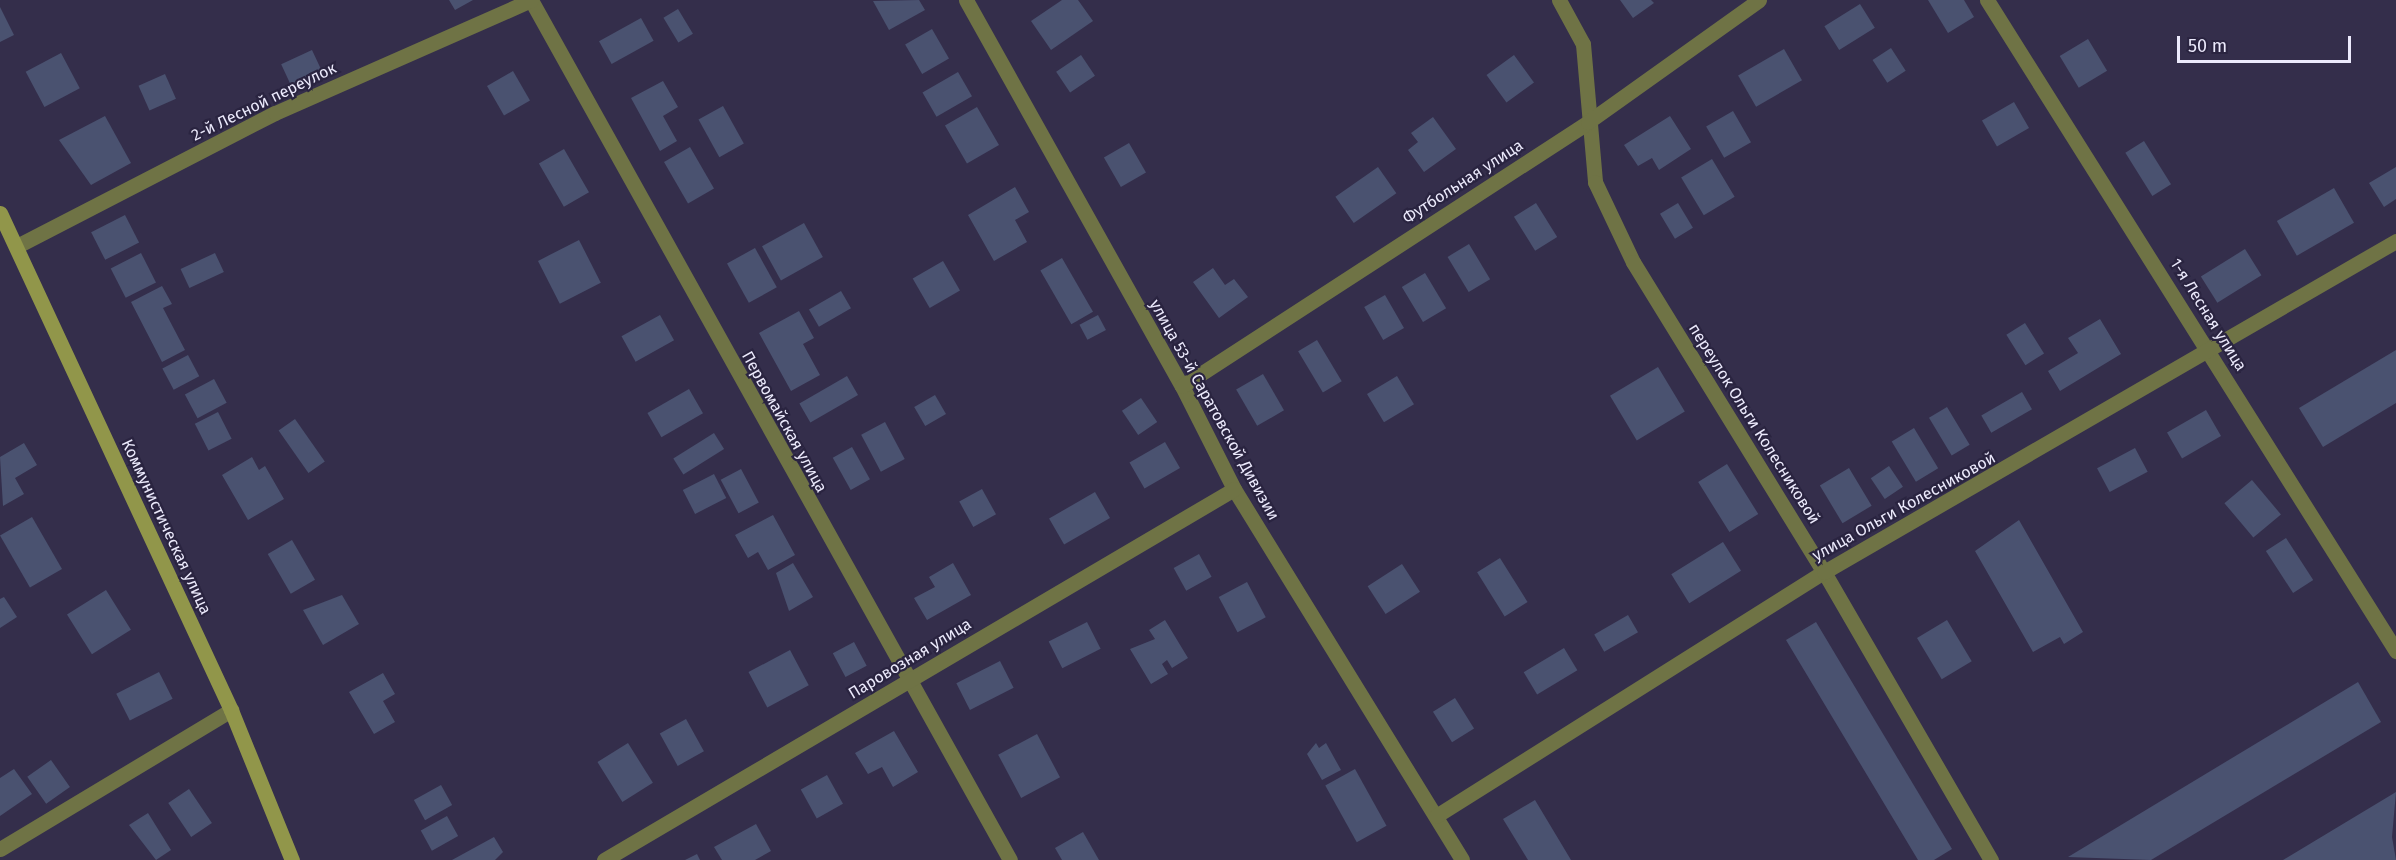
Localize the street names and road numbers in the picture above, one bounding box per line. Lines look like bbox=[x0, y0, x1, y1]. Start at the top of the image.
street label: 2-й Лесной переулок bbox=[188, 59, 340, 145]
street label: Футбольная улица bbox=[1399, 136, 1527, 228]
street label: 1-я Лесная улица bbox=[2166, 255, 2250, 375]
street label: улица 53-й Саратовской Дивизии bbox=[1145, 296, 1283, 524]
street label: переулок Ольги Колесниковой bbox=[1684, 320, 1824, 528]
street label: Первомайская улица bbox=[737, 348, 831, 496]
street label: Коммунистическая улица bbox=[117, 436, 215, 618]
street label: улица Ольги Колесниковой bbox=[1809, 449, 1999, 565]
street label: Паровозная улица bbox=[845, 615, 975, 703]

